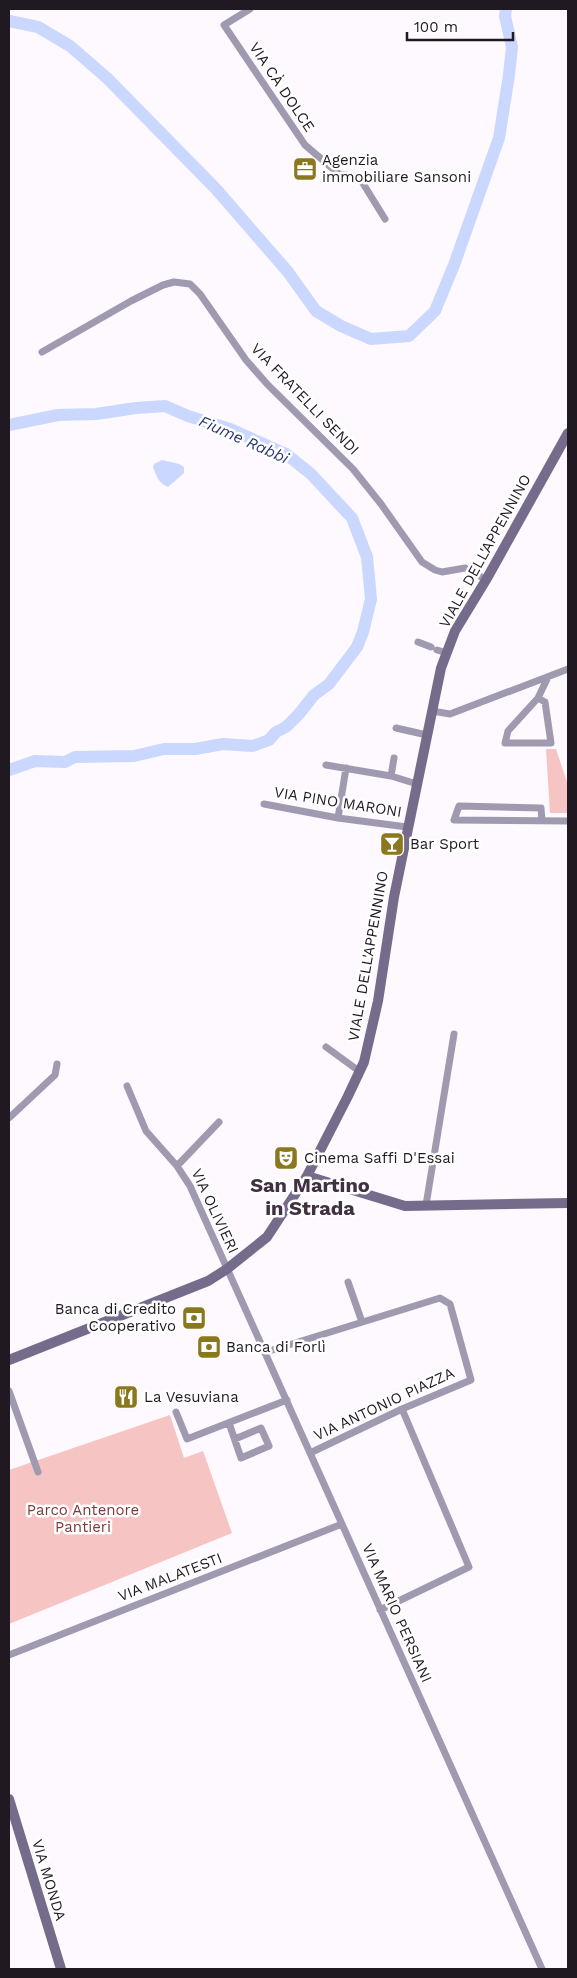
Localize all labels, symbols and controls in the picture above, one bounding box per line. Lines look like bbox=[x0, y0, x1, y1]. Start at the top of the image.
scale bar bbox=[407, 10, 513, 42]
text: 100 m bbox=[414, 18, 458, 36]
street label: VIA CÀ DOLCE bbox=[246, 39, 318, 135]
place label: Agenzia immobiliare Sansoni bbox=[322, 151, 471, 186]
office icon: Agenzia immobiliare Sansoni bbox=[292, 156, 318, 182]
street label: VIA FRATELLI SENDI bbox=[247, 340, 363, 458]
water label: Fiume Rabbi bbox=[196, 411, 292, 468]
street label: VIALE DELL'APPENNINO bbox=[435, 471, 535, 631]
street label: VIA PINO MARONI bbox=[273, 783, 403, 821]
bar icon: Bar Sport bbox=[379, 831, 405, 857]
place label: Bar Sport bbox=[410, 835, 480, 853]
street label: VIALE DELL'APPENNINO bbox=[344, 869, 392, 1043]
theatre icon: Cinema Saffi D'Essai bbox=[273, 1145, 299, 1171]
place label: Cinema Saffi D'Essai bbox=[304, 1149, 455, 1167]
street label: VIA OLIVIERI bbox=[188, 1166, 242, 1256]
district label: San Martino in Strada bbox=[250, 1173, 370, 1220]
place label: Banca di Credito Cooperativo bbox=[55, 1300, 176, 1335]
bank icon: Banca di Credito Cooperativo bbox=[181, 1305, 207, 1331]
bank icon: Banca di Forlì bbox=[196, 1334, 222, 1360]
place label: Banca di Forlì bbox=[226, 1338, 326, 1356]
street label: VIA ANTONIO PIAZZA bbox=[311, 1363, 457, 1444]
restaurant icon: La Vesuviana bbox=[113, 1384, 139, 1410]
place label: La Vesuviana bbox=[144, 1388, 239, 1406]
park label: Parco Antenore Pantieri bbox=[27, 1501, 139, 1536]
street label: VIA MARIO PERSIANI bbox=[358, 1541, 436, 1685]
street label: VIA MALATESTI bbox=[115, 1549, 225, 1605]
street label: VIA MONDA bbox=[28, 1837, 70, 1923]

